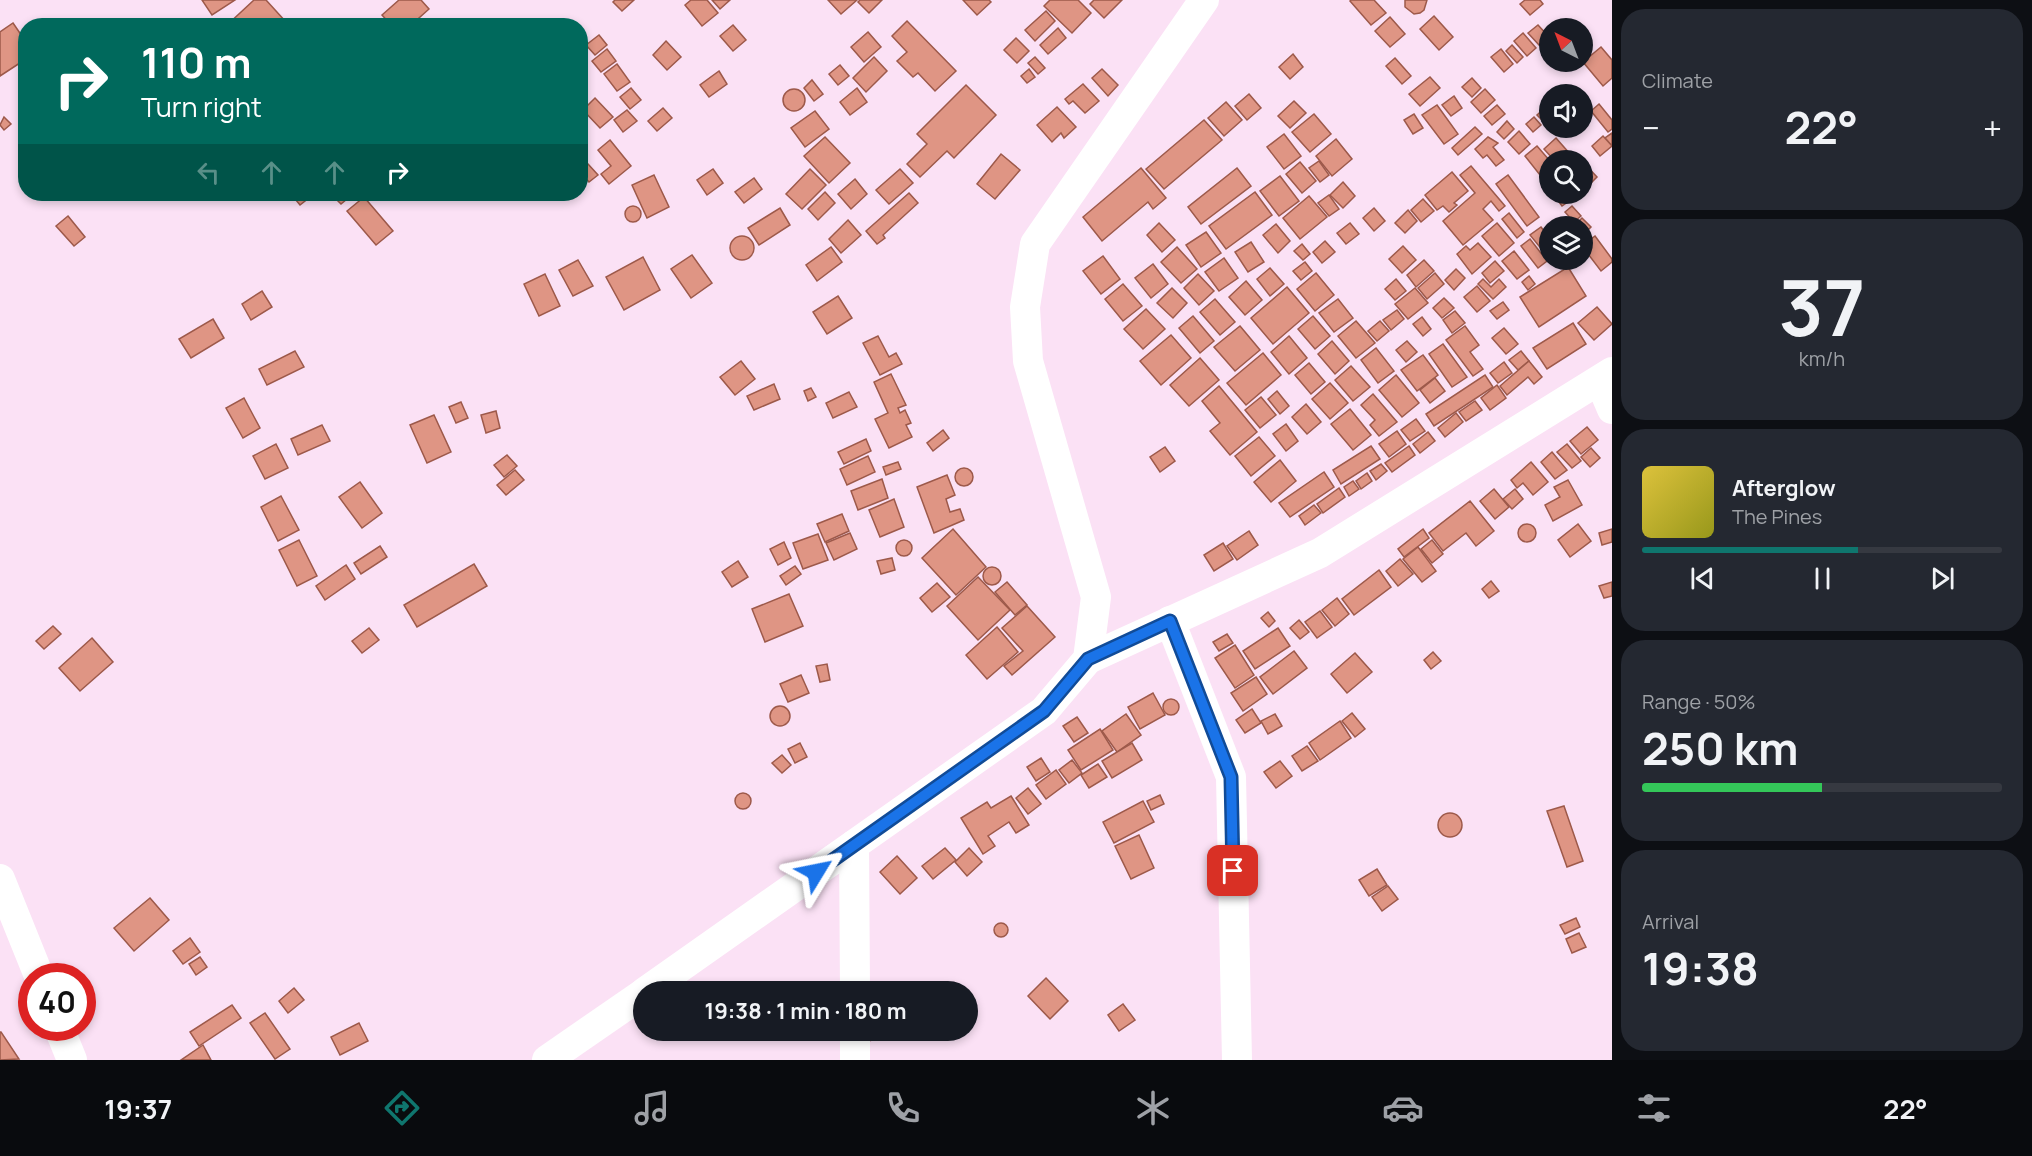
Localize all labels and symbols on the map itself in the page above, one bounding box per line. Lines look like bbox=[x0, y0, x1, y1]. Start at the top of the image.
north arrow bbox=[1539, 18, 1593, 72]
position arrow bbox=[784, 840, 848, 904]
pin bbox=[1207, 845, 1258, 896]
speed limit sign: 40 bbox=[18, 963, 96, 1041]

